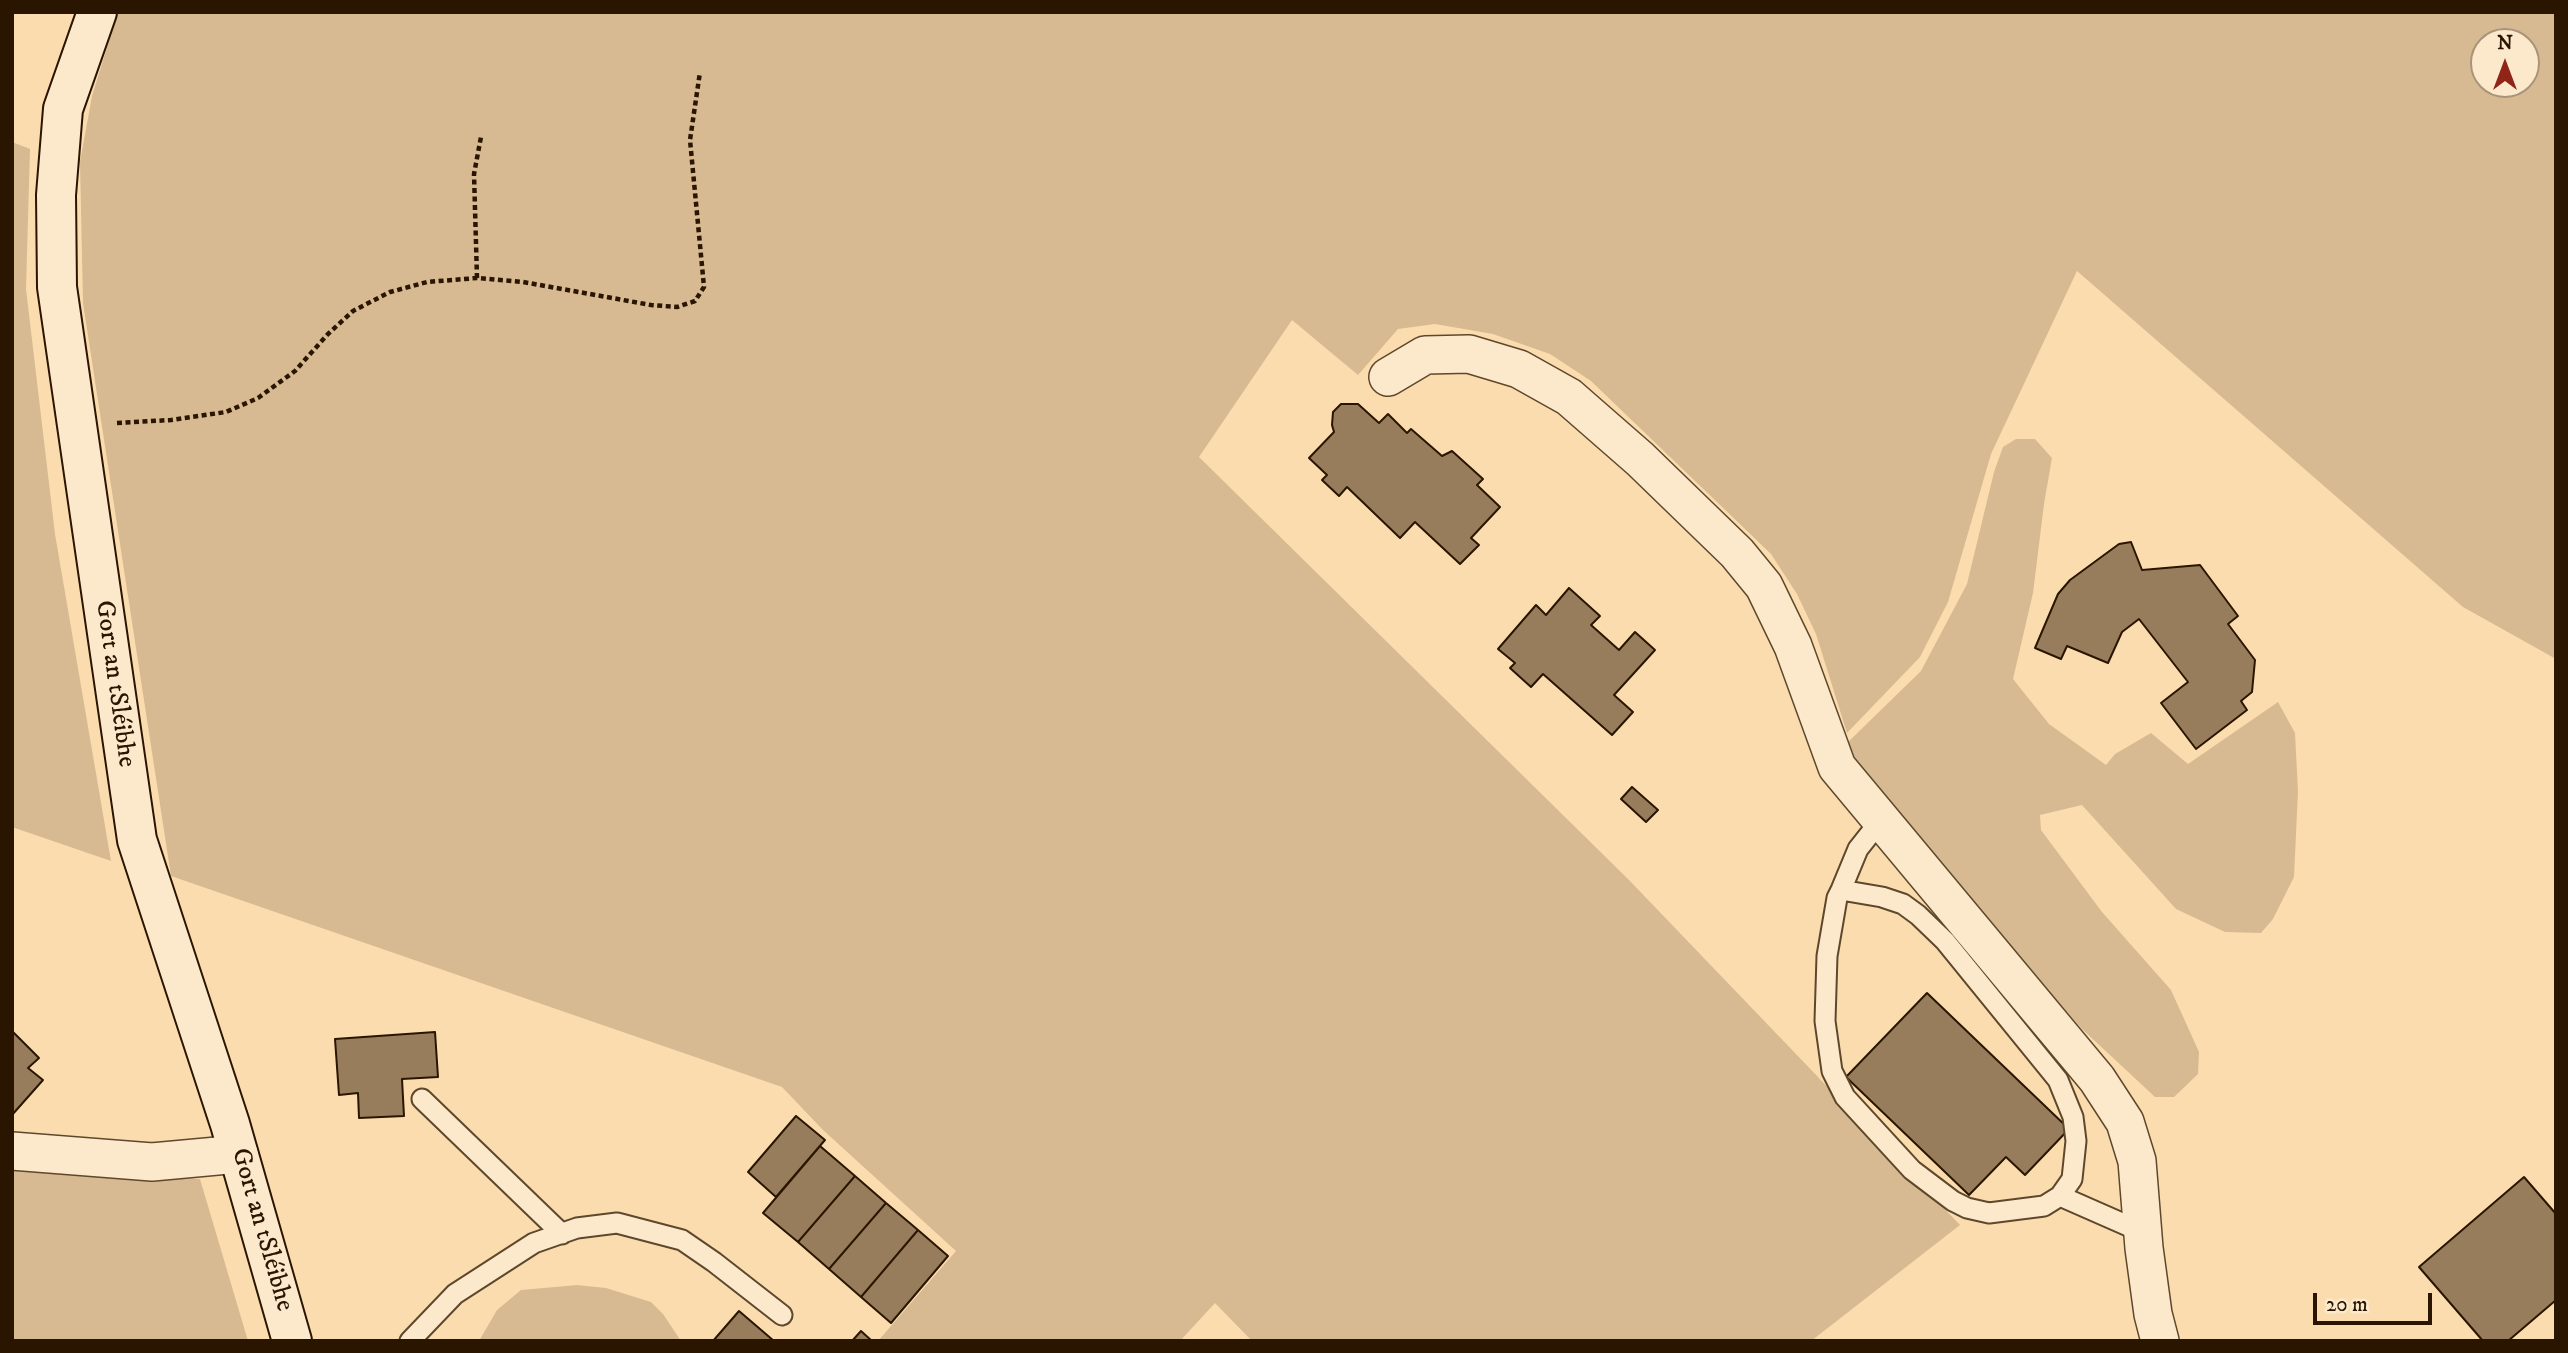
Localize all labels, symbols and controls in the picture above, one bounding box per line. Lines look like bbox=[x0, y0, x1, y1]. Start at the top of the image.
north arrow bbox=[2470, 28, 2540, 98]
text: N bbox=[2497, 32, 2513, 55]
street label: Gort an tSléibhe bbox=[87, 599, 141, 769]
street label: Gort an tSléibhe bbox=[223, 1145, 299, 1315]
scale bar bbox=[2316, 1280, 2435, 1324]
text: 20 m bbox=[2326, 1292, 2368, 1318]

